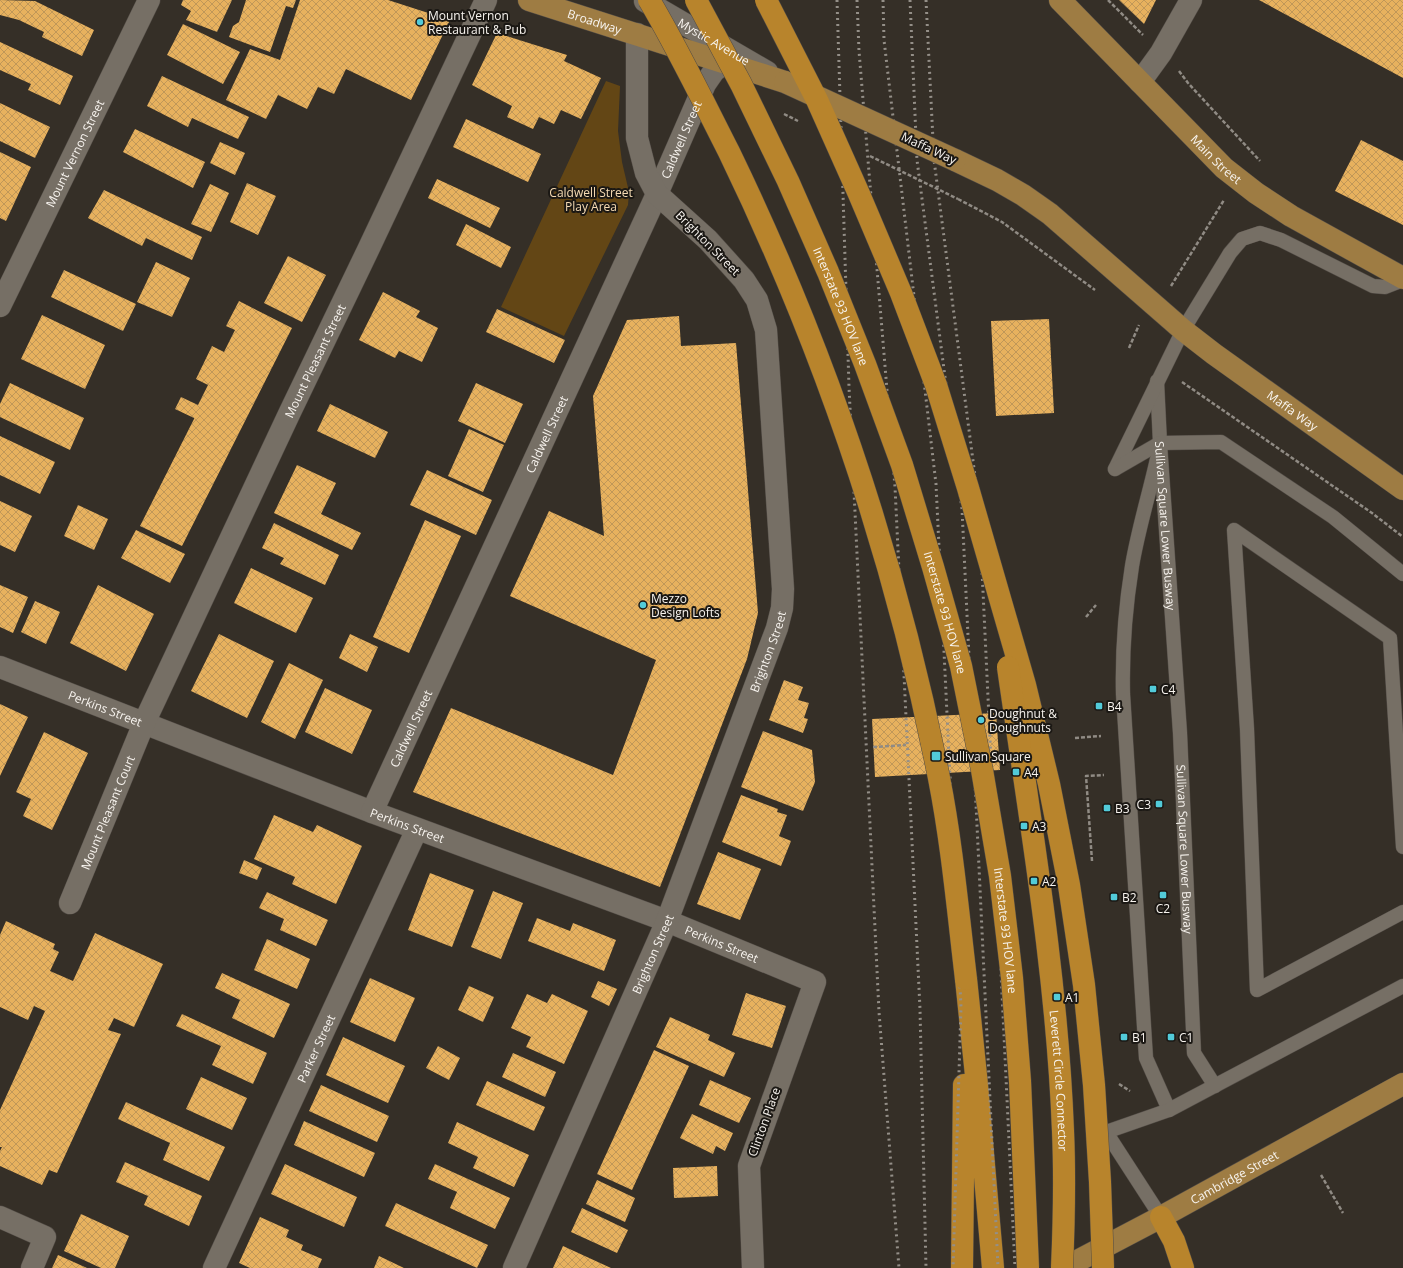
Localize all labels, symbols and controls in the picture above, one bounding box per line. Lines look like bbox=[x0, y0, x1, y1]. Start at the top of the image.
street label: Broadway bbox=[565, 4, 625, 38]
place label: Mount Vernon Restaurant & Pub bbox=[428, 7, 526, 38]
street label: Mystic Avenue bbox=[675, 14, 753, 69]
marker: Mount Vernon Restaurant & Pub bbox=[415, 17, 425, 27]
street label: Mount Vernon Street bbox=[41, 97, 108, 210]
street label: Caldwell Street bbox=[656, 98, 705, 181]
street label: Maffa Way bbox=[899, 128, 960, 169]
street label: Main Street bbox=[1187, 131, 1245, 187]
park label: Caldwell Street Play Area bbox=[549, 184, 633, 215]
street label: Brighton Street bbox=[672, 207, 744, 279]
street label: Interstate 93 HOV lane bbox=[809, 244, 873, 368]
street label: Mount Pleasant Street bbox=[280, 301, 349, 421]
street label: Maffa Way bbox=[1264, 386, 1323, 435]
street label: Caldwell Street bbox=[521, 393, 571, 476]
street label: Sullivan Square Lower Busway bbox=[1151, 441, 1180, 612]
street label: Interstate 93 HOV lane bbox=[920, 549, 971, 675]
place label: Mezzo Design Lofts bbox=[651, 590, 720, 621]
marker: Mezzo Design Lofts bbox=[638, 600, 648, 610]
street label: Brighton Street bbox=[745, 609, 789, 694]
place label: C4 bbox=[1161, 681, 1176, 698]
marker: C4 bbox=[1148, 684, 1158, 694]
street label: Perkins Street bbox=[66, 686, 145, 730]
street label: Caldwell Street bbox=[385, 687, 436, 770]
place label: B4 bbox=[1107, 698, 1122, 715]
marker: B4 bbox=[1094, 701, 1104, 711]
place label: Doughnut & Doughnuts bbox=[989, 705, 1057, 736]
marker: Doughnut & Doughnuts bbox=[976, 715, 986, 725]
place label: Sullivan Square bbox=[945, 748, 1031, 765]
marker: Sullivan Square bbox=[930, 750, 942, 762]
street label: Mount Pleasant Court bbox=[76, 753, 138, 872]
place label: A4 bbox=[1024, 764, 1039, 781]
street label: Sullivan Square Lower Busway bbox=[1173, 764, 1197, 935]
marker: A4 bbox=[1011, 767, 1021, 777]
place label: C3 bbox=[1137, 796, 1151, 813]
marker: C3 bbox=[1154, 799, 1164, 809]
place label: B3 bbox=[1115, 800, 1130, 817]
marker: B3 bbox=[1102, 803, 1112, 813]
street label: Perkins Street bbox=[368, 804, 447, 847]
place label: A3 bbox=[1032, 818, 1047, 835]
marker: A3 bbox=[1019, 821, 1029, 831]
street label: Interstate 93 HOV lane bbox=[990, 866, 1022, 994]
place label: A2 bbox=[1042, 873, 1057, 890]
marker: A2 bbox=[1029, 876, 1039, 886]
place label: B2 bbox=[1122, 889, 1137, 906]
marker: C2 bbox=[1158, 890, 1168, 900]
marker: B2 bbox=[1109, 892, 1119, 902]
place label: C2 bbox=[1156, 900, 1170, 917]
street label: Brighton Street bbox=[627, 912, 677, 997]
street label: Perkins Street bbox=[682, 921, 761, 966]
place label: A1 bbox=[1065, 989, 1079, 1006]
marker: A1 bbox=[1052, 992, 1062, 1002]
street label: Leverett Circle Connector bbox=[1046, 1009, 1072, 1152]
street label: Parker Street bbox=[292, 1011, 339, 1085]
place label: B1 bbox=[1132, 1029, 1147, 1046]
place label: C1 bbox=[1179, 1029, 1193, 1046]
marker: B1 bbox=[1119, 1032, 1129, 1042]
marker: C1 bbox=[1166, 1032, 1176, 1042]
street label: Clinton Place bbox=[744, 1085, 784, 1159]
street label: Cambridge Street bbox=[1187, 1146, 1281, 1208]

